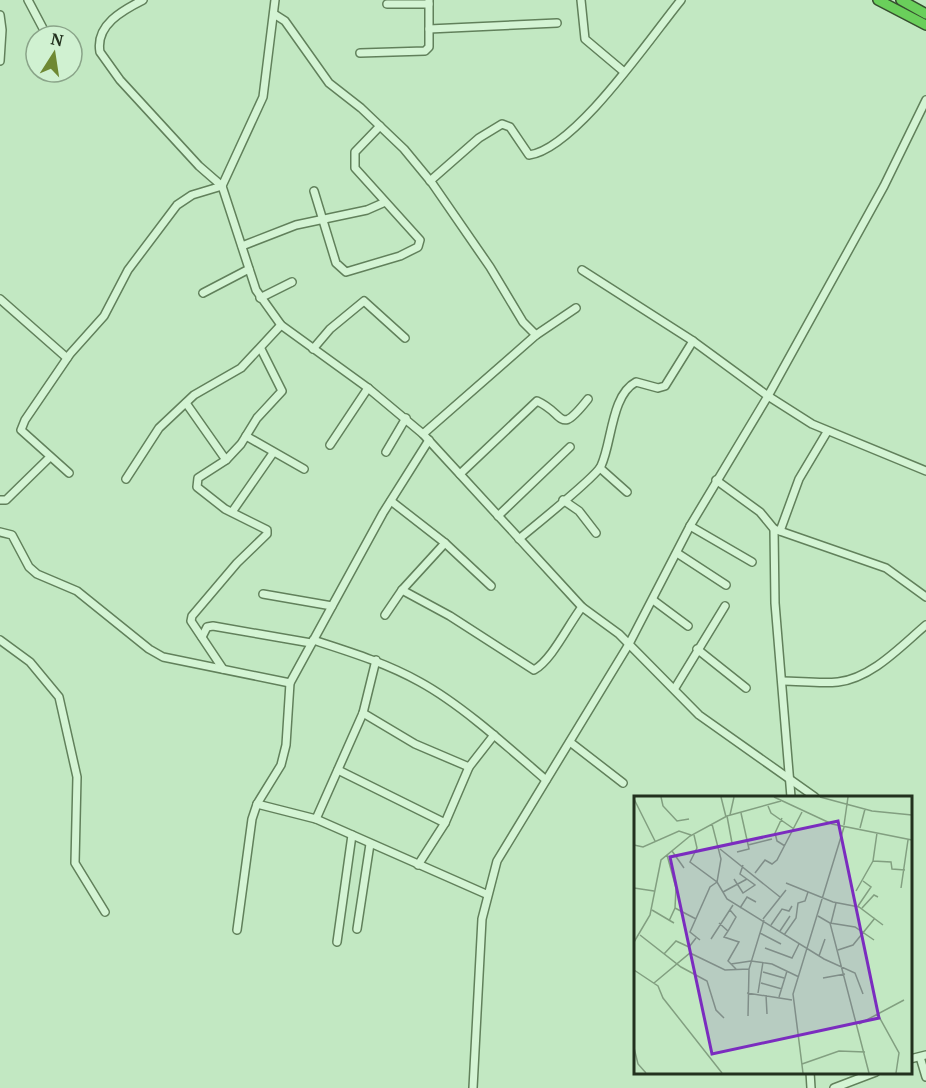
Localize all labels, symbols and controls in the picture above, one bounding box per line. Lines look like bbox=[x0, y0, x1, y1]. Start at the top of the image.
north arrow bbox=[24, 24, 84, 84]
text: N bbox=[49, 27, 65, 51]
inset map bbox=[634, 796, 911, 1073]

